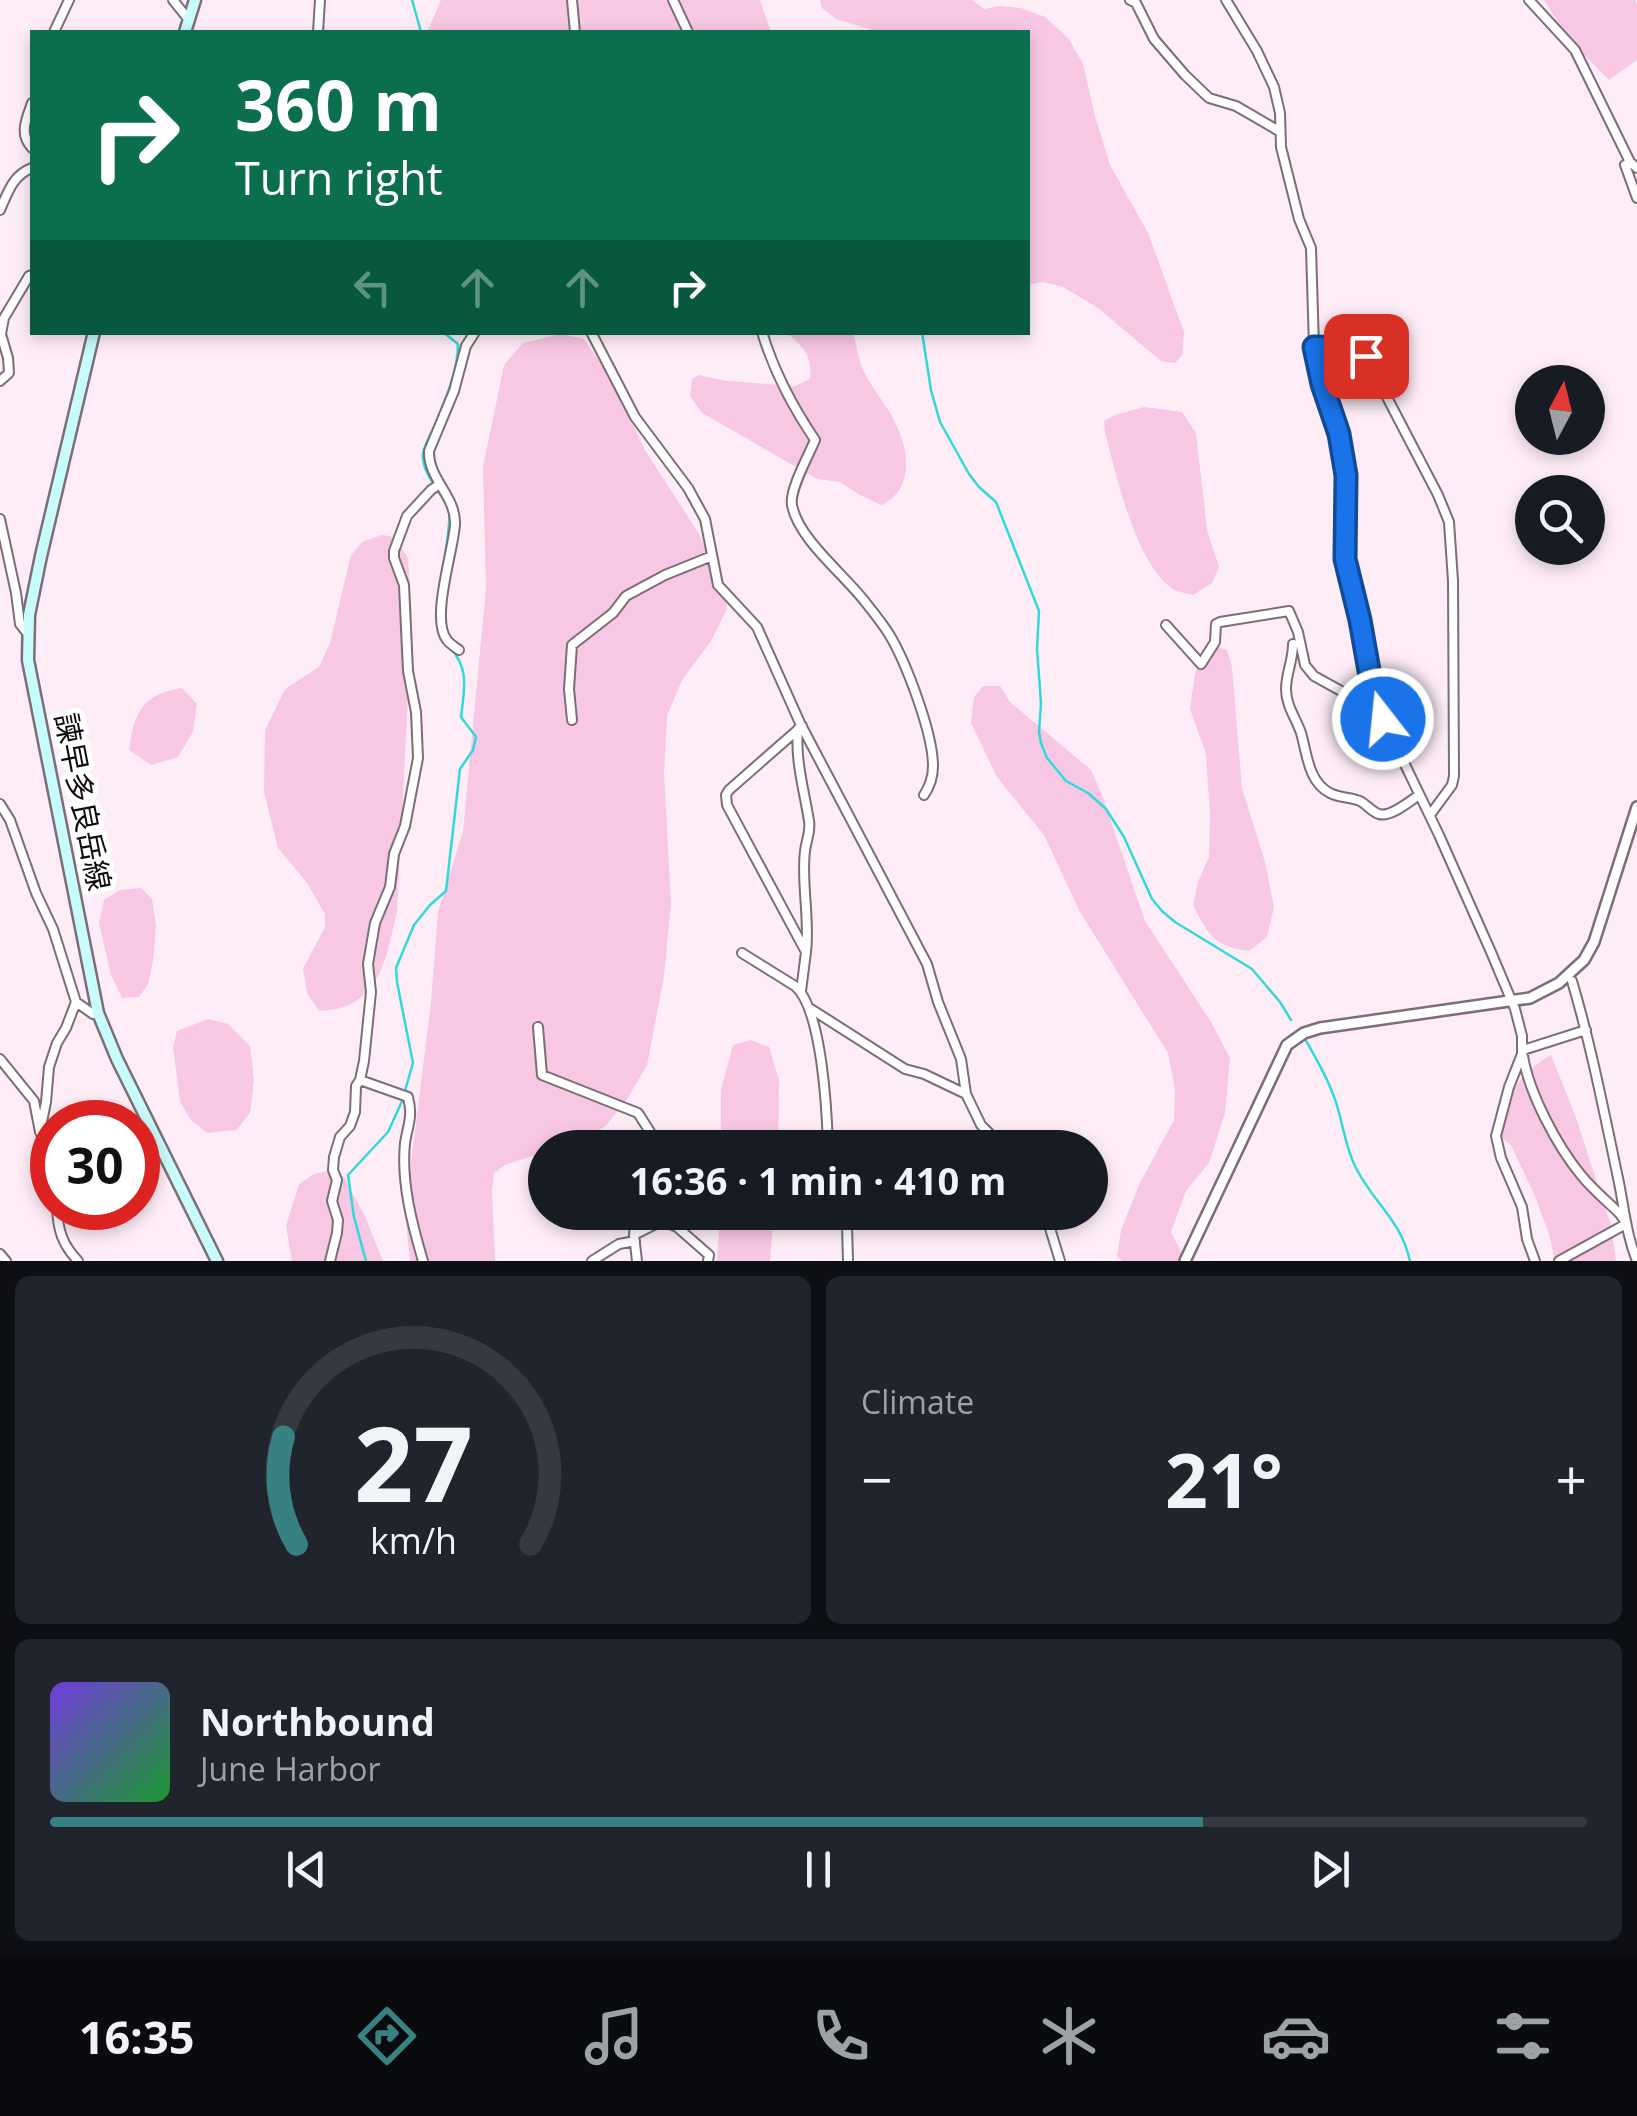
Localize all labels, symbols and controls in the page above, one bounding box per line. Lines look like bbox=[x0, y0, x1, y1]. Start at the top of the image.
text: 360 m bbox=[235, 56, 442, 152]
icon: right bbox=[70, 70, 200, 200]
text: Turn right bbox=[235, 147, 443, 208]
icon: left bbox=[345, 260, 400, 315]
icon: ahead bbox=[450, 260, 505, 315]
icon: ahead bbox=[555, 260, 610, 315]
icon: right bbox=[660, 260, 715, 315]
pin bbox=[1324, 314, 1409, 399]
icon: arrive bbox=[1339, 329, 1394, 384]
north arrow bbox=[1515, 365, 1605, 455]
map controls bbox=[1515, 365, 1605, 565]
button: search bbox=[1515, 475, 1605, 565]
position arrow bbox=[1331, 667, 1435, 771]
street label: 諫早多良岳線 bbox=[46, 709, 121, 894]
speed limit sign: 30 bbox=[30, 1100, 160, 1230]
text: 16:36 · 1 min · 410 m bbox=[630, 1154, 1006, 1206]
text: Climate bbox=[861, 1380, 974, 1423]
text: 27 bbox=[354, 1391, 472, 1532]
text: 21° bbox=[1165, 1428, 1283, 1530]
text: − bbox=[861, 1441, 892, 1516]
text: + bbox=[1556, 1441, 1587, 1516]
text: km/h bbox=[370, 1516, 456, 1564]
text: Northbound bbox=[200, 1695, 435, 1747]
text: June Harbor bbox=[200, 1747, 380, 1790]
icon: previous bbox=[279, 1842, 334, 1897]
icon: pause bbox=[791, 1842, 846, 1897]
icon: next bbox=[1303, 1842, 1358, 1897]
icon: directions bbox=[352, 2001, 422, 2071]
icon: music bbox=[579, 2001, 649, 2071]
icon: phone bbox=[806, 2001, 876, 2071]
icon: climate bbox=[1034, 2001, 1104, 2071]
icon: car bbox=[1261, 2001, 1331, 2071]
icon: filters bbox=[1488, 2001, 1558, 2071]
text: 16:35 bbox=[79, 2006, 194, 2067]

